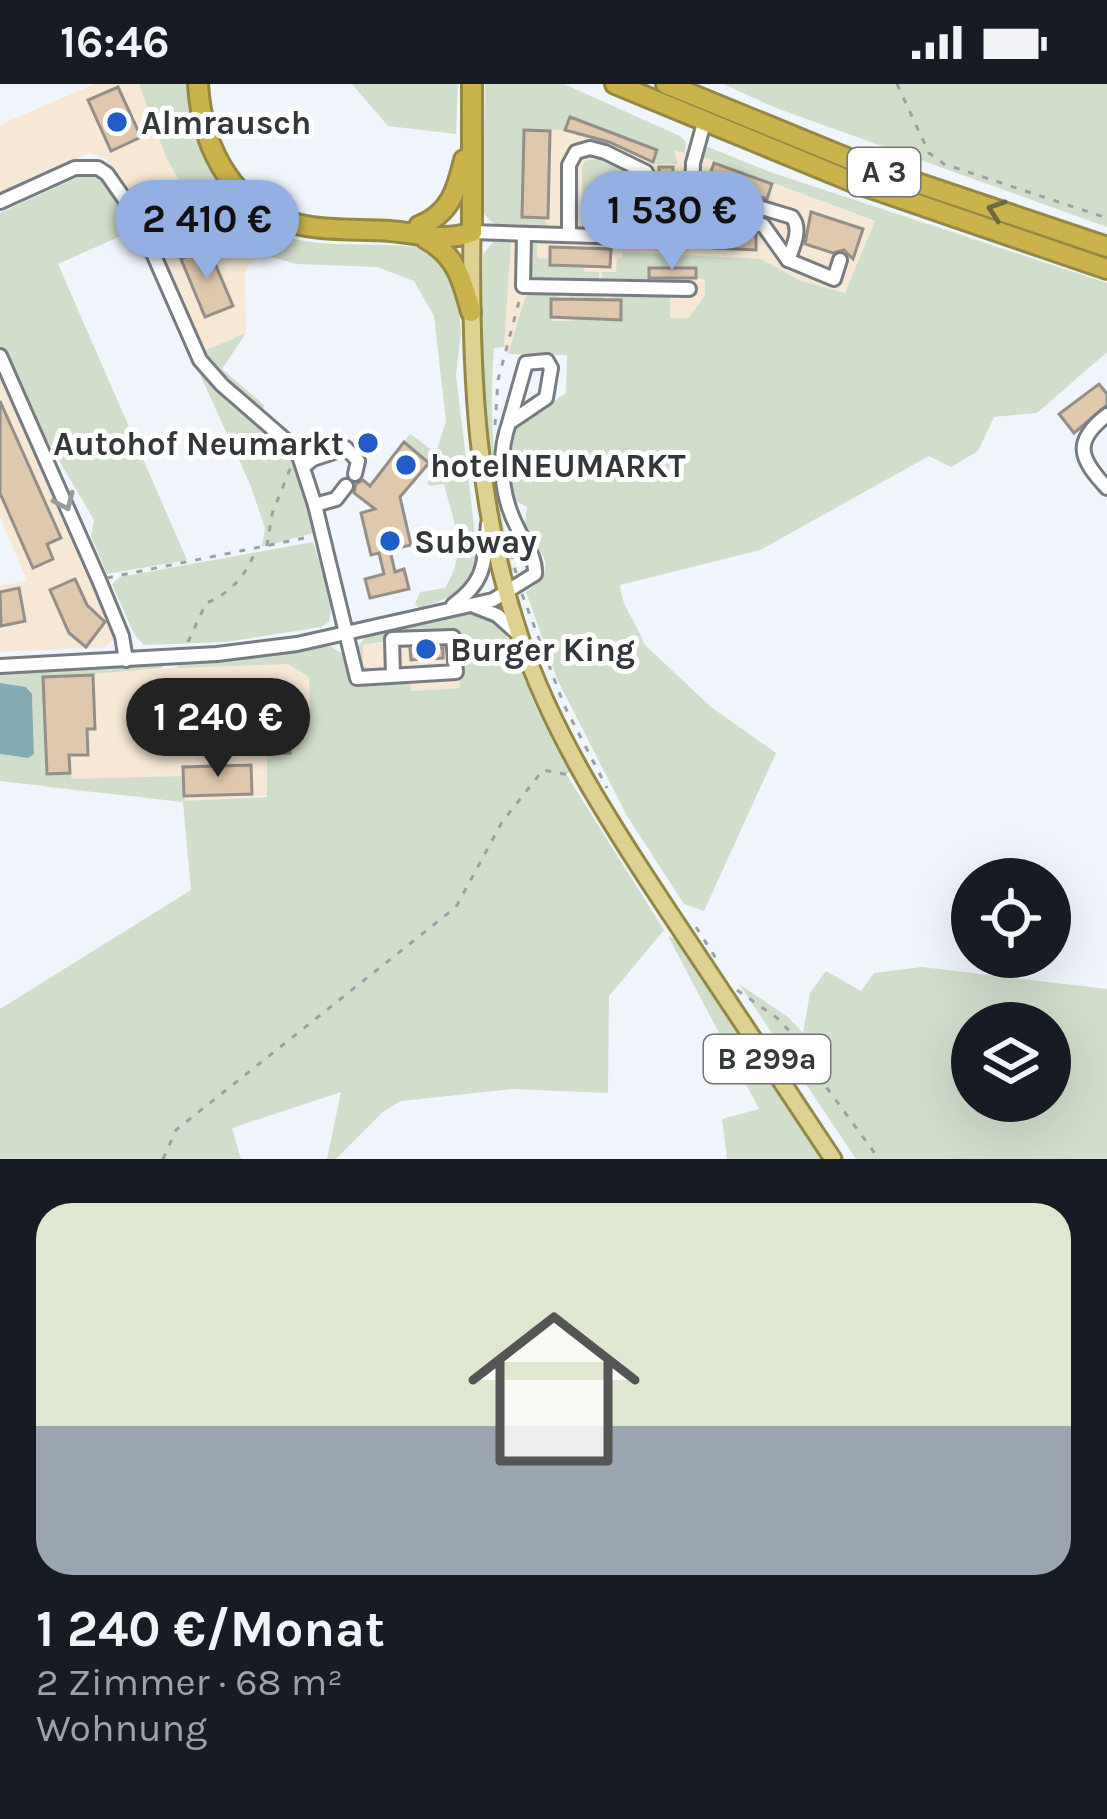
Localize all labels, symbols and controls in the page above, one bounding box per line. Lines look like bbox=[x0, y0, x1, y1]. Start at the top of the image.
text: 16:46 bbox=[60, 16, 170, 68]
place label: Almrausch bbox=[141, 104, 311, 142]
marker: Almrausch bbox=[104, 109, 130, 135]
road number: A 3 bbox=[848, 148, 920, 196]
pin: 1 530 € bbox=[561, 171, 783, 273]
pin: 2 410 € bbox=[96, 180, 318, 282]
text: 1 530 € bbox=[607, 187, 737, 233]
text: 2 410 € bbox=[142, 196, 272, 242]
one-way arrow bbox=[987, 200, 1008, 224]
place label: Autohof Neumarkt bbox=[53, 425, 344, 463]
marker: Autohof Neumarkt bbox=[355, 430, 381, 456]
place label: hotelNEUMARKT bbox=[430, 447, 686, 485]
marker: hotelNEUMARKT bbox=[393, 452, 419, 478]
one-way arrow bbox=[50, 489, 74, 511]
place label: Subway bbox=[414, 523, 537, 561]
marker: Subway bbox=[377, 528, 403, 554]
place label: Burger King bbox=[450, 631, 635, 669]
marker: Burger King bbox=[413, 636, 439, 662]
pin: 1 240 € bbox=[107, 678, 329, 780]
text: 1 240 € bbox=[153, 694, 283, 740]
map controls bbox=[951, 858, 1071, 1122]
button: locate bbox=[951, 858, 1071, 978]
button: layers bbox=[951, 1002, 1071, 1122]
road number: B 299a bbox=[704, 1035, 830, 1083]
icon: home bbox=[446, 1281, 662, 1497]
text: 1 240 €/Monat bbox=[36, 1599, 385, 1659]
text: 2 Zimmer · 68 m² bbox=[36, 1659, 343, 1705]
text: Wohnung bbox=[36, 1705, 207, 1751]

